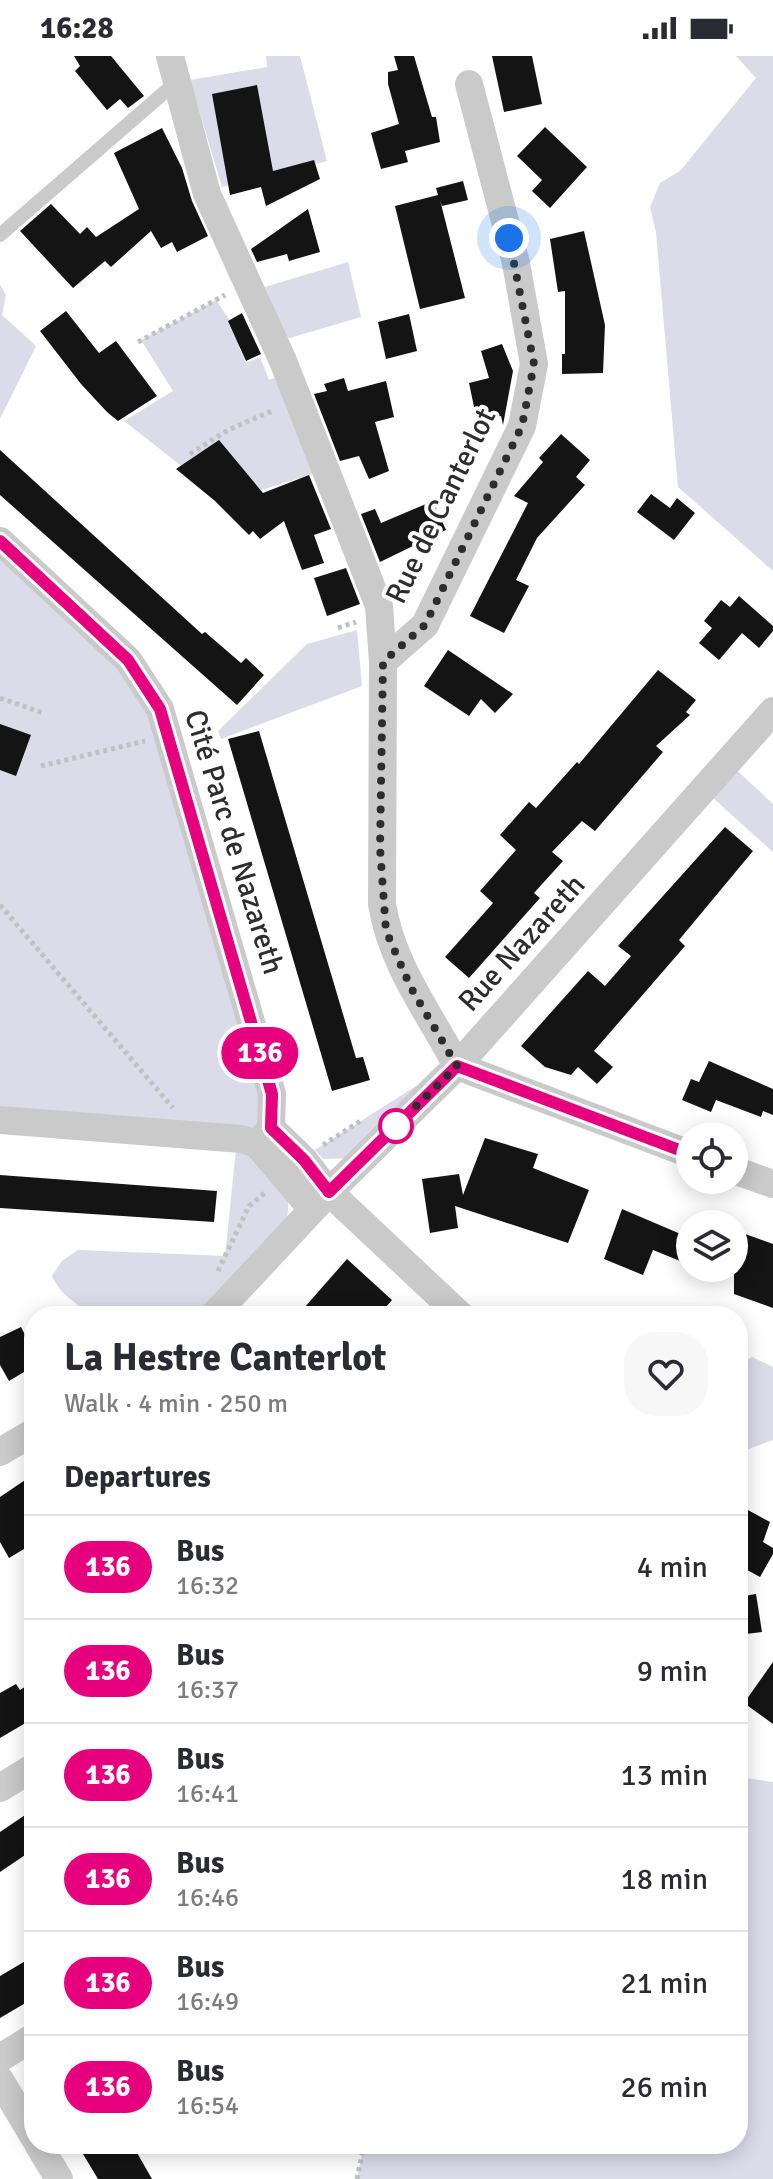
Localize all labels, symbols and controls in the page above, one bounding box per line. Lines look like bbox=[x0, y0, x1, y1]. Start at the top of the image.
text: 16:28 bbox=[40, 10, 114, 47]
your location bbox=[489, 218, 529, 258]
street label: Rue de Canterlot bbox=[378, 402, 504, 610]
street label: Cité Parc de Nazareth bbox=[176, 705, 292, 979]
street label: Rue Nazareth bbox=[451, 867, 593, 1019]
line badge: 136 bbox=[214, 1027, 306, 1079]
text: 136 bbox=[237, 1036, 283, 1070]
unlabelled marker bbox=[379, 1109, 413, 1143]
map controls bbox=[676, 1122, 748, 1282]
button: locate bbox=[676, 1122, 748, 1194]
button: layers bbox=[676, 1210, 748, 1282]
button: heart bbox=[624, 1332, 708, 1416]
text: La Hestre Canterlot bbox=[64, 1334, 386, 1381]
text: Walk · 4 min · 250 m bbox=[64, 1388, 288, 1420]
text: Departures bbox=[64, 1459, 211, 1496]
text: Bus bbox=[176, 1533, 224, 1570]
text: 4 min bbox=[637, 1549, 708, 1586]
text: 136 bbox=[85, 1550, 131, 1584]
text: 16:32 bbox=[176, 1570, 239, 1602]
text: Bus bbox=[176, 1637, 224, 1674]
text: 9 min bbox=[637, 1653, 708, 1690]
text: 136 bbox=[85, 1654, 131, 1688]
text: 16:37 bbox=[176, 1674, 239, 1706]
text: Bus bbox=[176, 1741, 224, 1778]
text: 13 min bbox=[621, 1757, 708, 1794]
text: 136 bbox=[85, 1758, 131, 1792]
text: 16:41 bbox=[176, 1778, 239, 1810]
text: Bus bbox=[176, 1845, 224, 1882]
text: 18 min bbox=[621, 1861, 708, 1898]
text: 136 bbox=[85, 1862, 131, 1896]
text: 16:46 bbox=[176, 1882, 239, 1914]
text: Bus bbox=[176, 1949, 224, 1986]
text: 21 min bbox=[621, 1965, 708, 2002]
text: 136 bbox=[85, 1966, 131, 2000]
text: 16:49 bbox=[176, 1986, 239, 2018]
text: Bus bbox=[176, 2053, 224, 2090]
text: 26 min bbox=[621, 2069, 708, 2106]
text: 136 bbox=[85, 2070, 131, 2104]
text: 16:54 bbox=[176, 2090, 239, 2122]

